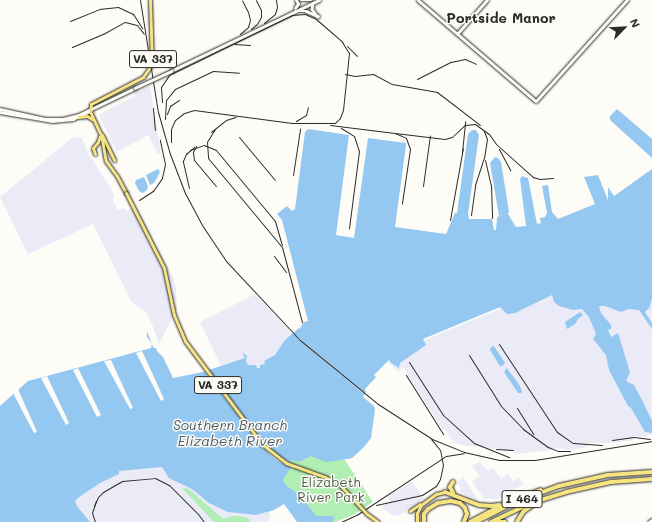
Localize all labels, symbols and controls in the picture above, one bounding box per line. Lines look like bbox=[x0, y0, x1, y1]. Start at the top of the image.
north arrow bbox=[604, 8, 644, 48]
district label: Portside Manor bbox=[446, 10, 556, 26]
text: N bbox=[627, 16, 644, 30]
road number: VA 337 bbox=[129, 49, 177, 69]
road number: VA 337 bbox=[194, 375, 242, 395]
water label: Southern Branch Elizabeth River bbox=[173, 417, 287, 450]
park label: Elizabeth River Park bbox=[297, 475, 365, 506]
road number: I 464 bbox=[501, 489, 543, 509]

